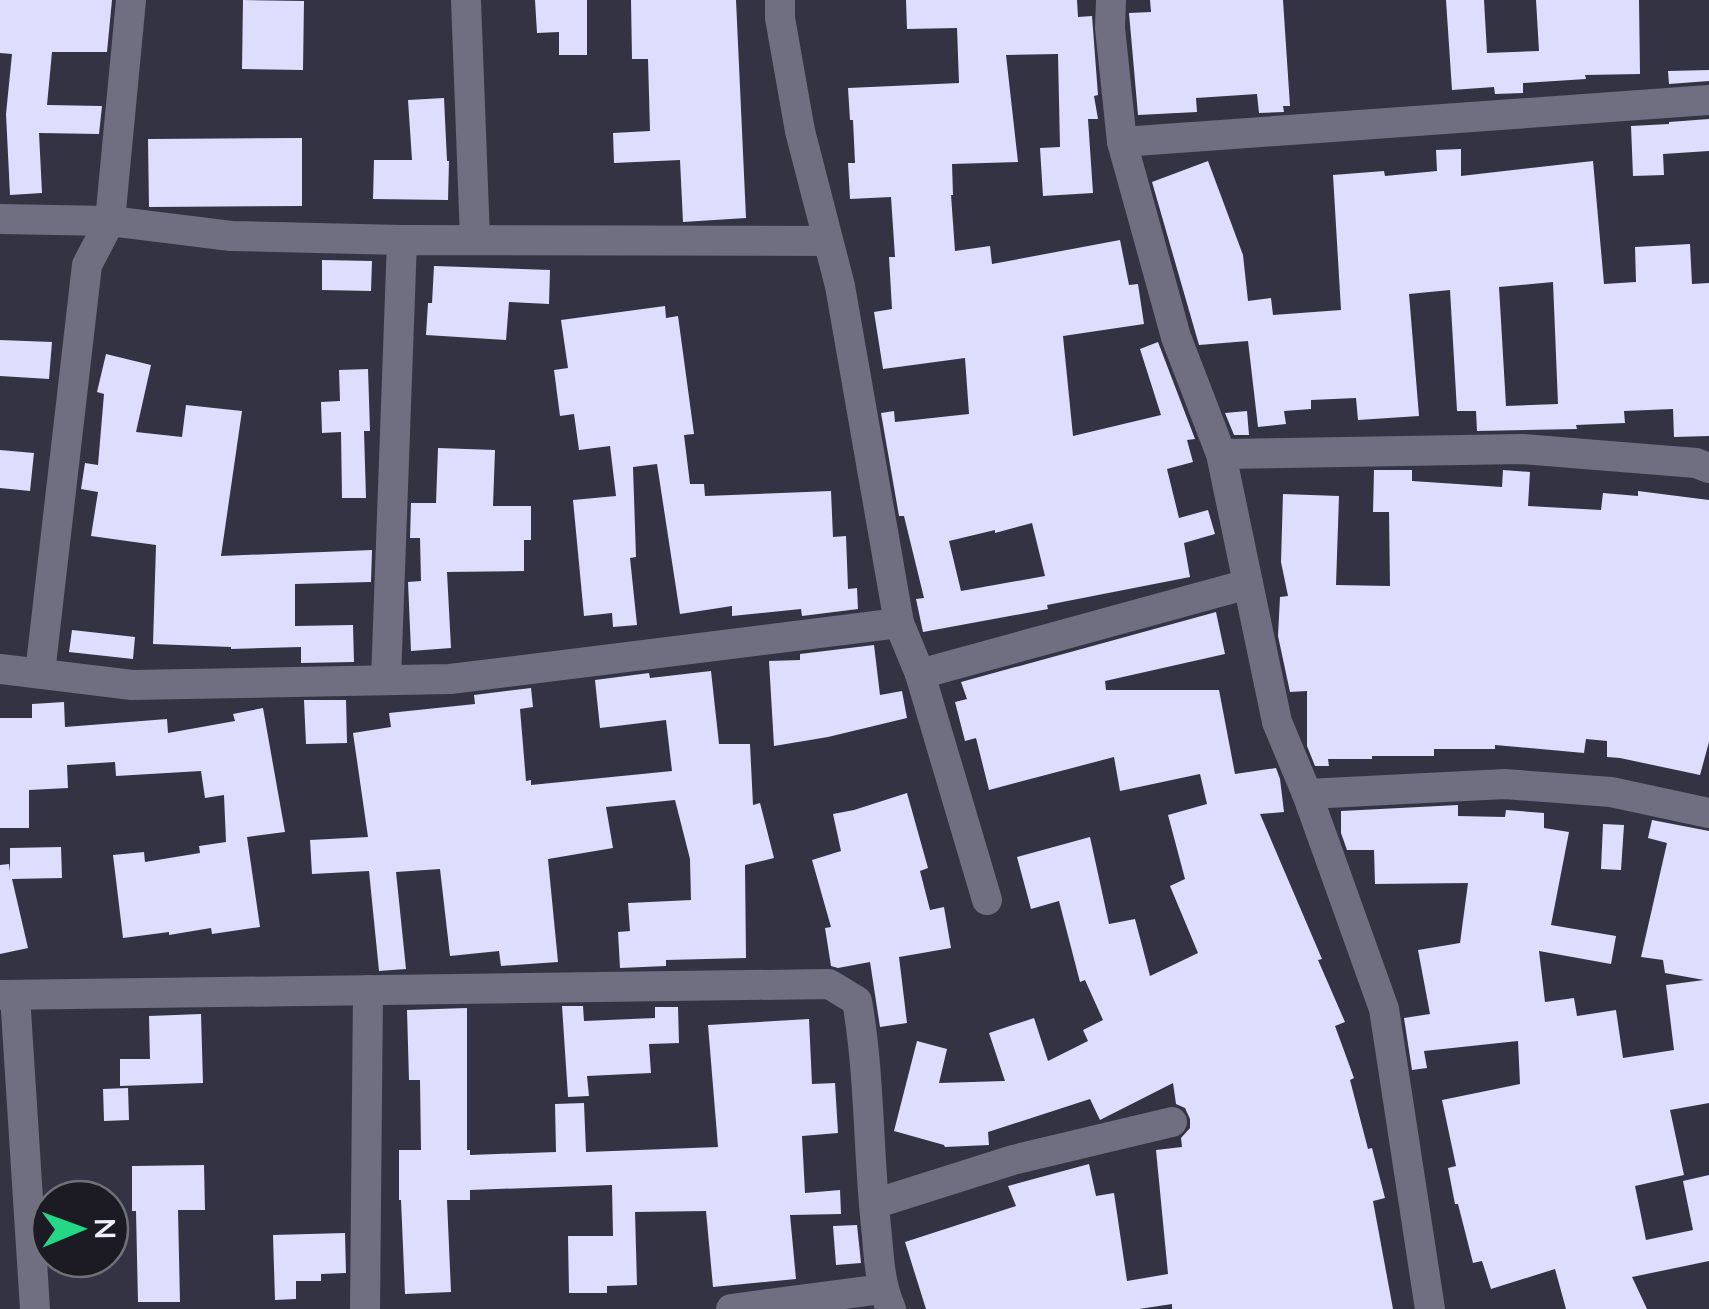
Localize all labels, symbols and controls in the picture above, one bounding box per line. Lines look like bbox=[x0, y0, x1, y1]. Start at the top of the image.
north arrow bbox=[30, 1179, 130, 1279]
text: N bbox=[89, 1217, 123, 1240]

